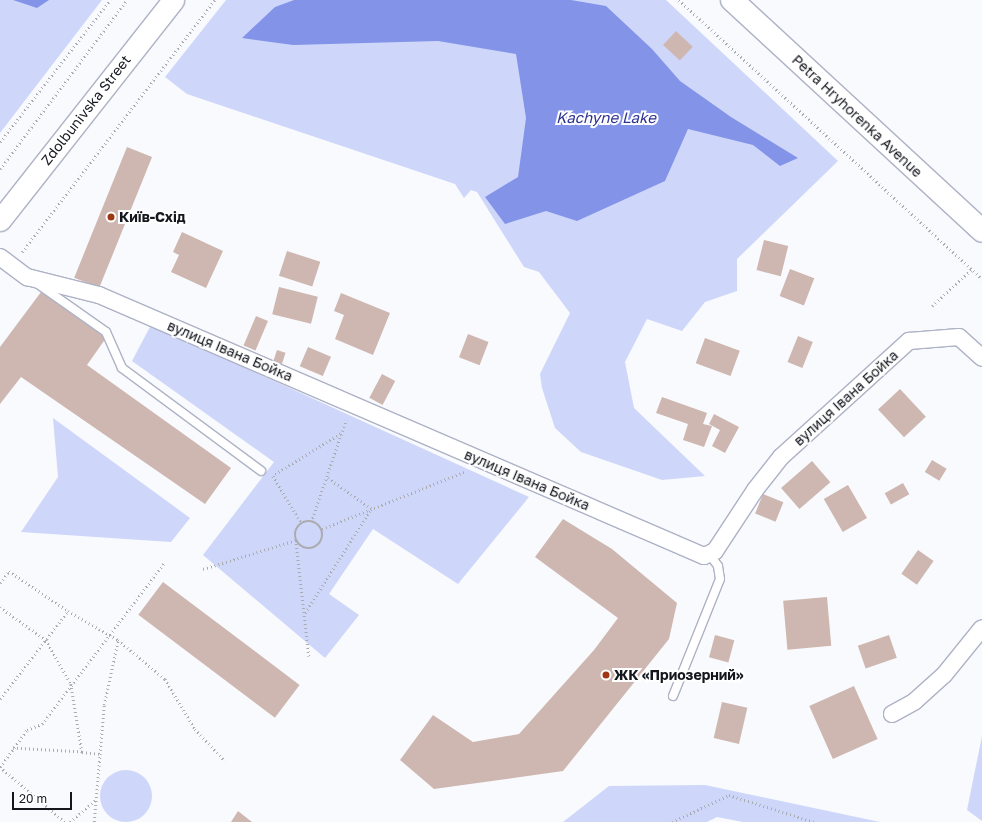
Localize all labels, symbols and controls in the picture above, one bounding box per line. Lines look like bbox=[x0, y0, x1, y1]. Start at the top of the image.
street label: Petra Hryhorenka Avenue bbox=[789, 51, 925, 181]
street label: Zdolbunivska Street bbox=[38, 52, 134, 168]
water label: Kachyne Lake bbox=[556, 109, 656, 127]
place label: Київ-Схід bbox=[119, 209, 185, 225]
marker: Київ-Схід bbox=[106, 212, 116, 222]
street label: вулиця Івана Бойка bbox=[165, 317, 295, 385]
street label: вулиця Івана Бойка bbox=[790, 347, 902, 449]
street label: вулиця Івана Бойка bbox=[462, 446, 592, 514]
place label: ЖК «Приозерний» bbox=[614, 667, 743, 683]
marker: ЖК «Приозерний» bbox=[601, 670, 611, 680]
scale bar bbox=[14, 784, 74, 810]
text: 20 m bbox=[19, 791, 47, 806]

